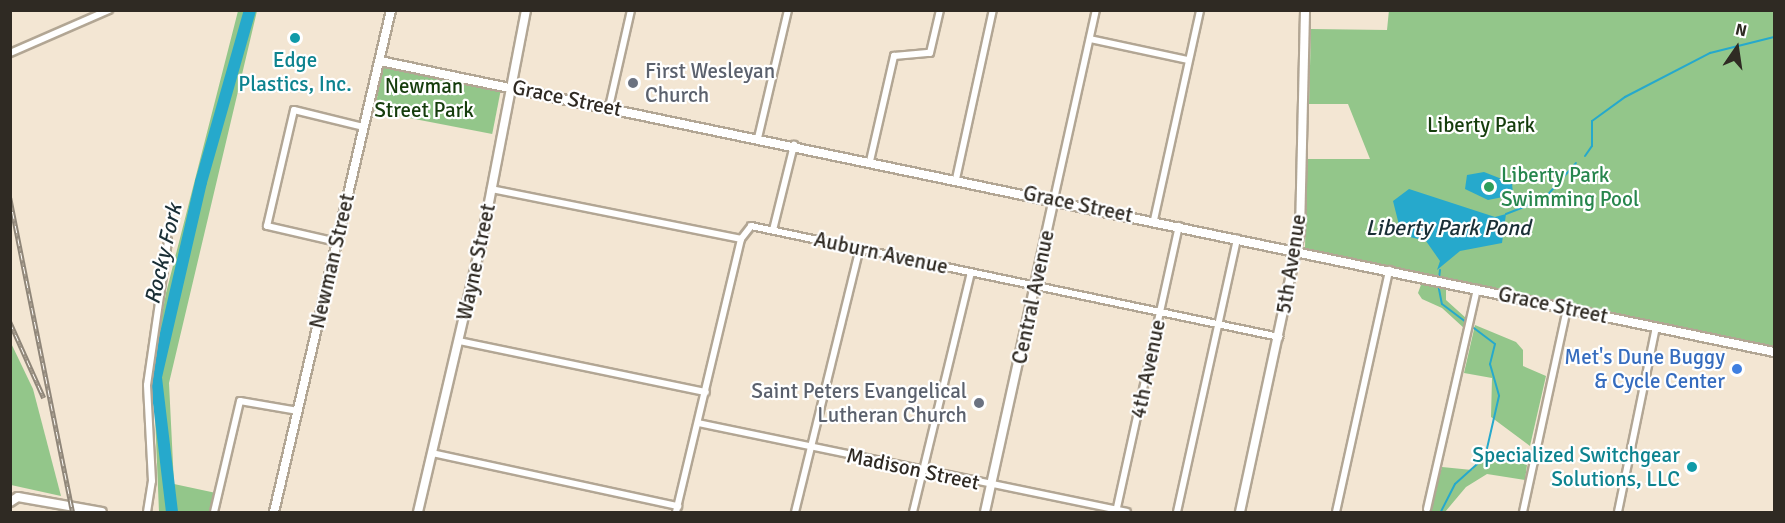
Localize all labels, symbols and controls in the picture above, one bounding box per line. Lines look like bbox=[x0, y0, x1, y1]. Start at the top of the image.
north arrow bbox=[1707, 18, 1767, 78]
text: N bbox=[1733, 19, 1749, 41]
marker: Edge Plastics, Inc. bbox=[288, 31, 302, 45]
place label: Edge Plastics, Inc. bbox=[238, 47, 352, 97]
place label: First Wesleyan Church bbox=[645, 58, 775, 108]
park label: Newman Street Park bbox=[374, 73, 474, 123]
street label: Grace Street bbox=[510, 74, 624, 122]
marker: First Wesleyan Church bbox=[626, 76, 640, 90]
park label: Liberty Park bbox=[1427, 112, 1535, 138]
place label: Liberty Park Swimming Pool bbox=[1501, 162, 1639, 212]
street label: Grace Street bbox=[1021, 180, 1135, 228]
marker: Liberty Park Swimming Pool bbox=[1482, 180, 1496, 194]
street label: Newman Street bbox=[304, 191, 360, 331]
water label: Rocky Fork bbox=[139, 201, 187, 307]
street label: Wayne Street bbox=[451, 201, 501, 323]
street label: 5th Avenue bbox=[1271, 212, 1311, 316]
water label: Liberty Park Pond bbox=[1365, 215, 1531, 241]
street label: Auburn Avenue bbox=[812, 227, 950, 279]
street label: Central Avenue bbox=[1006, 228, 1060, 366]
street label: Grace Street bbox=[1496, 281, 1610, 329]
street label: 4th Avenue bbox=[1125, 317, 1171, 421]
place label: Met's Dune Buggy & Cycle Center bbox=[1564, 344, 1725, 394]
marker: Met's Dune Buggy & Cycle Center bbox=[1730, 362, 1744, 376]
place label: Saint Peters Evangelical Lutheran Church bbox=[751, 378, 967, 428]
marker: Saint Peters Evangelical Lutheran Church bbox=[972, 396, 986, 410]
place label: Specialized Switchgear Solutions, LLC bbox=[1472, 442, 1680, 492]
street label: Madison Street bbox=[844, 443, 982, 495]
marker: Specialized Switchgear Solutions, LLC bbox=[1685, 460, 1699, 474]

